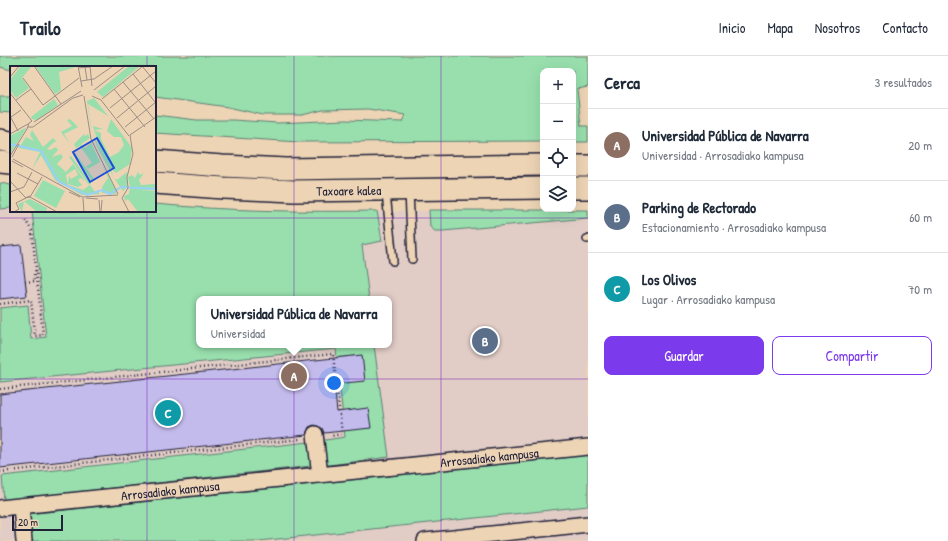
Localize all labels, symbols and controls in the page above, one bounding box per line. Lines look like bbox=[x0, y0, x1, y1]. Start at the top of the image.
text: Trailo bbox=[20, 15, 61, 41]
text: Inicio bbox=[719, 18, 745, 37]
text: Mapa bbox=[767, 18, 793, 37]
text: Nosotros bbox=[815, 18, 860, 37]
text: Contacto bbox=[882, 18, 928, 37]
inset map bbox=[10, 66, 156, 212]
map controls bbox=[540, 68, 576, 212]
button: + bbox=[540, 68, 576, 104]
text: Cerca bbox=[604, 71, 640, 94]
text: 3 resultados bbox=[874, 73, 932, 91]
button: − bbox=[540, 104, 576, 140]
text: Universidad Pública de Navarra bbox=[642, 125, 809, 146]
text: A bbox=[614, 136, 620, 154]
text: 20 m bbox=[908, 136, 932, 154]
button: locate bbox=[540, 140, 576, 176]
text: Universidad · Arrosadiako kampusa bbox=[642, 146, 804, 164]
button: layers bbox=[540, 176, 576, 212]
street label: Taxoare kalea bbox=[316, 181, 381, 200]
text: Parking de Rectorado bbox=[642, 197, 756, 218]
text: B bbox=[614, 208, 620, 226]
text: 60 m bbox=[909, 208, 932, 226]
text: Estacionamiento · Arrosadiako kampusa bbox=[642, 218, 826, 236]
text: Los Olivos bbox=[642, 269, 696, 290]
text: C bbox=[613, 280, 621, 298]
text: 70 m bbox=[908, 280, 932, 298]
text: Lugar · Arrosadiako kampusa bbox=[642, 290, 775, 308]
popup bbox=[196, 296, 392, 348]
text: Universidad Pública de Navarra bbox=[211, 303, 377, 324]
text: Universidad bbox=[211, 324, 265, 342]
pin: B bbox=[472, 326, 498, 356]
button: Guardar bbox=[604, 336, 764, 375]
button: Compartir bbox=[772, 336, 932, 375]
pin: A bbox=[281, 361, 307, 391]
your location bbox=[324, 373, 344, 393]
pin: C bbox=[155, 398, 181, 428]
street label: Arrosadiako kampusa bbox=[439, 443, 539, 471]
street label: Arrosadiako kampusa bbox=[120, 476, 220, 504]
scale bar bbox=[12, 513, 63, 532]
text: 20 m bbox=[18, 515, 38, 529]

